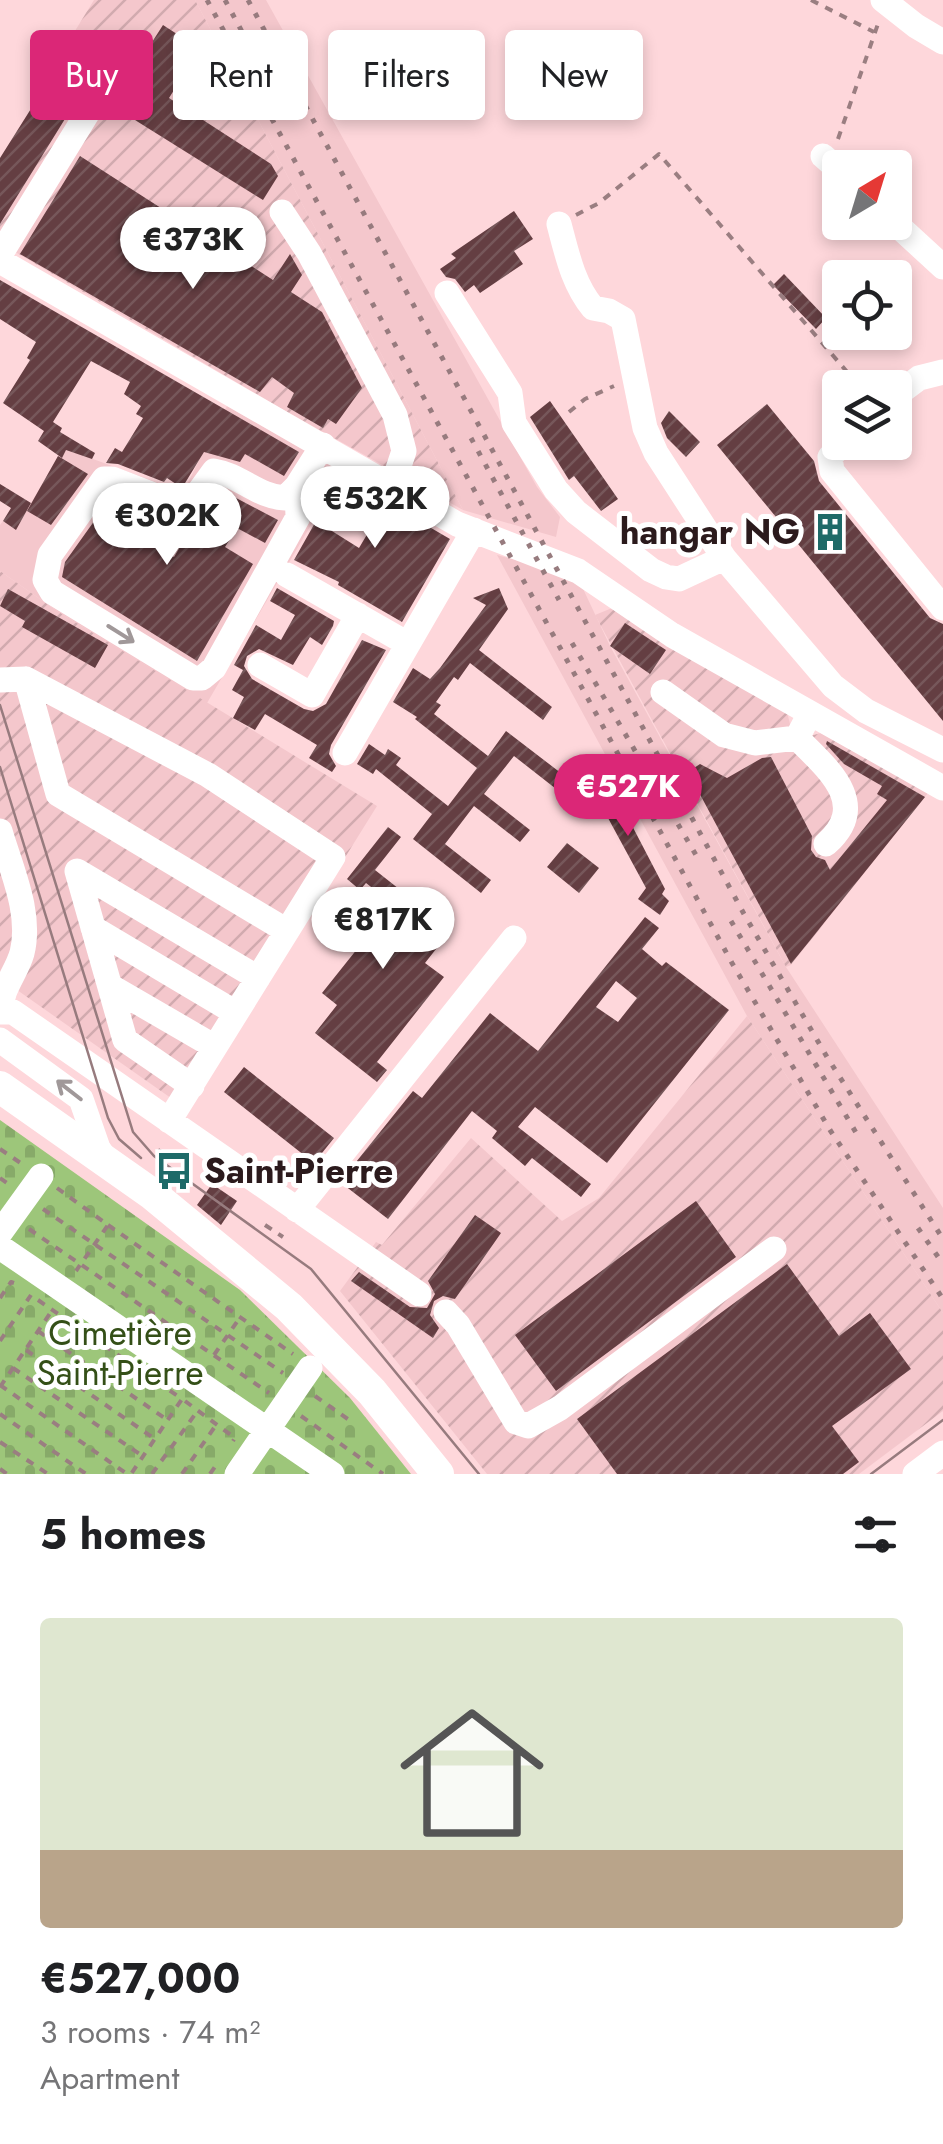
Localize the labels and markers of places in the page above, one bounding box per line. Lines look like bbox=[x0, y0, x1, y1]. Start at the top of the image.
pin: €373K bbox=[123, 207, 263, 292]
pin: €532K bbox=[305, 466, 445, 551]
pin: €302K bbox=[97, 483, 237, 568]
place label: hangar NG bbox=[620, 507, 800, 557]
building icon: hangar NG bbox=[809, 511, 851, 553]
pin: €527K bbox=[558, 754, 698, 839]
pin: €817K bbox=[313, 887, 453, 972]
place label: Saint-Pierre bbox=[204, 1146, 393, 1196]
bus stop icon: Saint-Pierre bbox=[153, 1150, 195, 1192]

